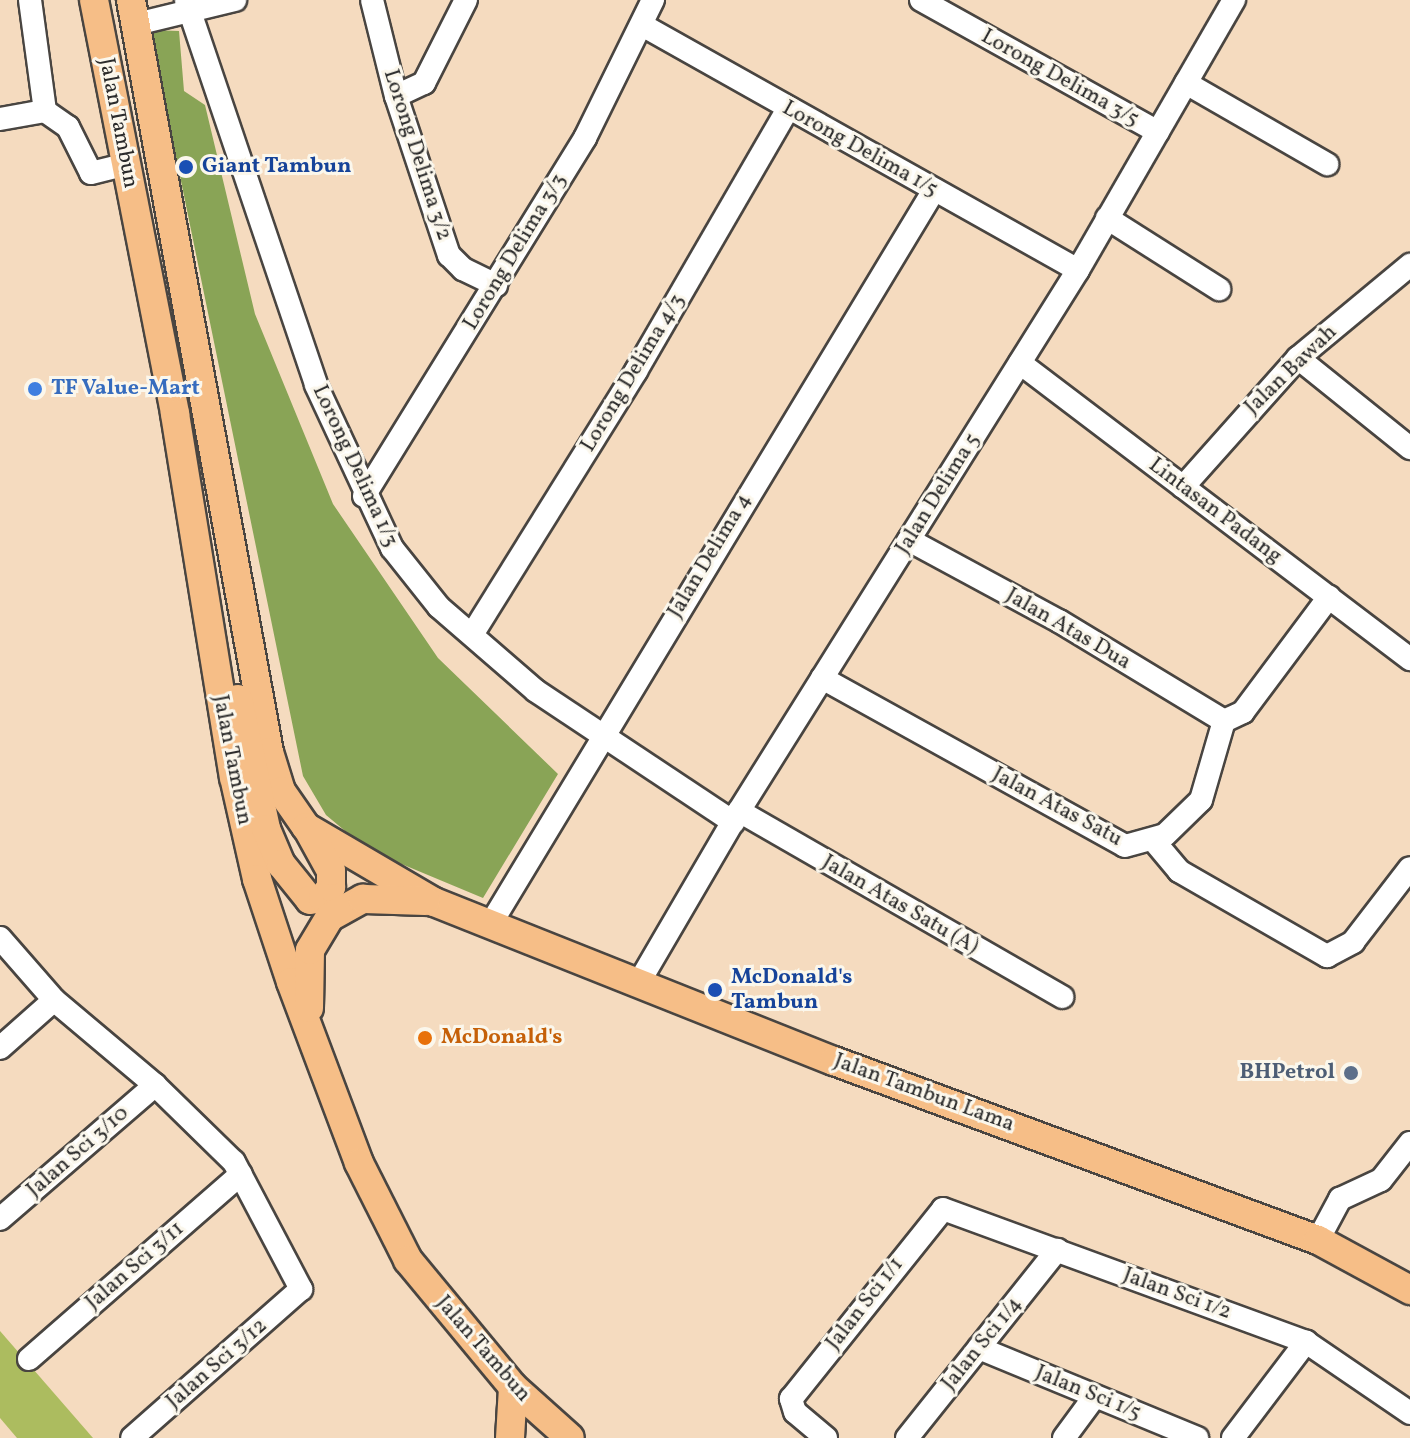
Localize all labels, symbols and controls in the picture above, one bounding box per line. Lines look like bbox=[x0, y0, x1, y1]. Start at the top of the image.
street label: Lorong Delima 3/5 bbox=[976, 24, 1144, 132]
street label: Jalan Tambun bbox=[92, 55, 144, 191]
street label: Lorong Delima 3/2 bbox=[377, 66, 457, 244]
street label: Lorong Delima 1/5 bbox=[777, 95, 943, 203]
place label: Giant Tambun bbox=[202, 154, 352, 180]
marker: Giant Tambun bbox=[177, 158, 195, 176]
street label: Lorong Delima 3/3 bbox=[458, 169, 572, 335]
street label: Lorong Delima 4/3 bbox=[575, 289, 691, 457]
street label: Jalan Bawah bbox=[1239, 319, 1343, 421]
place label: TF Value-Mart bbox=[51, 376, 200, 402]
marker: TF Value-Mart bbox=[26, 380, 44, 398]
street label: Lorong Delima 1/3 bbox=[306, 381, 404, 551]
street label: Jalan Delima 5 bbox=[890, 428, 986, 560]
street label: Lintasan Padang bbox=[1143, 452, 1287, 570]
street label: Jalan Delima 4 bbox=[662, 489, 758, 623]
street label: Jalan Atas Dua bbox=[1001, 582, 1135, 676]
street label: Jalan Tambun bbox=[206, 692, 258, 828]
street label: Jalan Atas Satu bbox=[987, 762, 1127, 852]
street label: Jalan Atas Satu (A) bbox=[817, 849, 983, 961]
place label: McDonald's Tambun bbox=[731, 964, 852, 1016]
marker: McDonald's Tambun bbox=[706, 981, 724, 999]
place label: McDonald's bbox=[441, 1025, 562, 1051]
marker: McDonald's bbox=[416, 1029, 434, 1047]
street label: Jalan Tambun Lama bbox=[830, 1048, 1018, 1138]
place label: BHPetrol bbox=[1240, 1060, 1335, 1086]
marker: BHPetrol bbox=[1342, 1064, 1360, 1082]
street label: Jalan Sci 3/10 bbox=[22, 1100, 134, 1204]
street label: Jalan Sci 3/11 bbox=[80, 1216, 190, 1316]
street label: Jalan Sci 1/1 bbox=[821, 1252, 909, 1356]
street label: Jalan Sci 1/2 bbox=[1119, 1262, 1235, 1326]
street label: Jalan Tambun bbox=[429, 1290, 537, 1408]
street label: Jalan Sci 1/4 bbox=[936, 1292, 1028, 1396]
street label: Jalan Sci 3/12 bbox=[161, 1313, 273, 1415]
street label: Jalan Sci 1/5 bbox=[1031, 1360, 1145, 1426]

